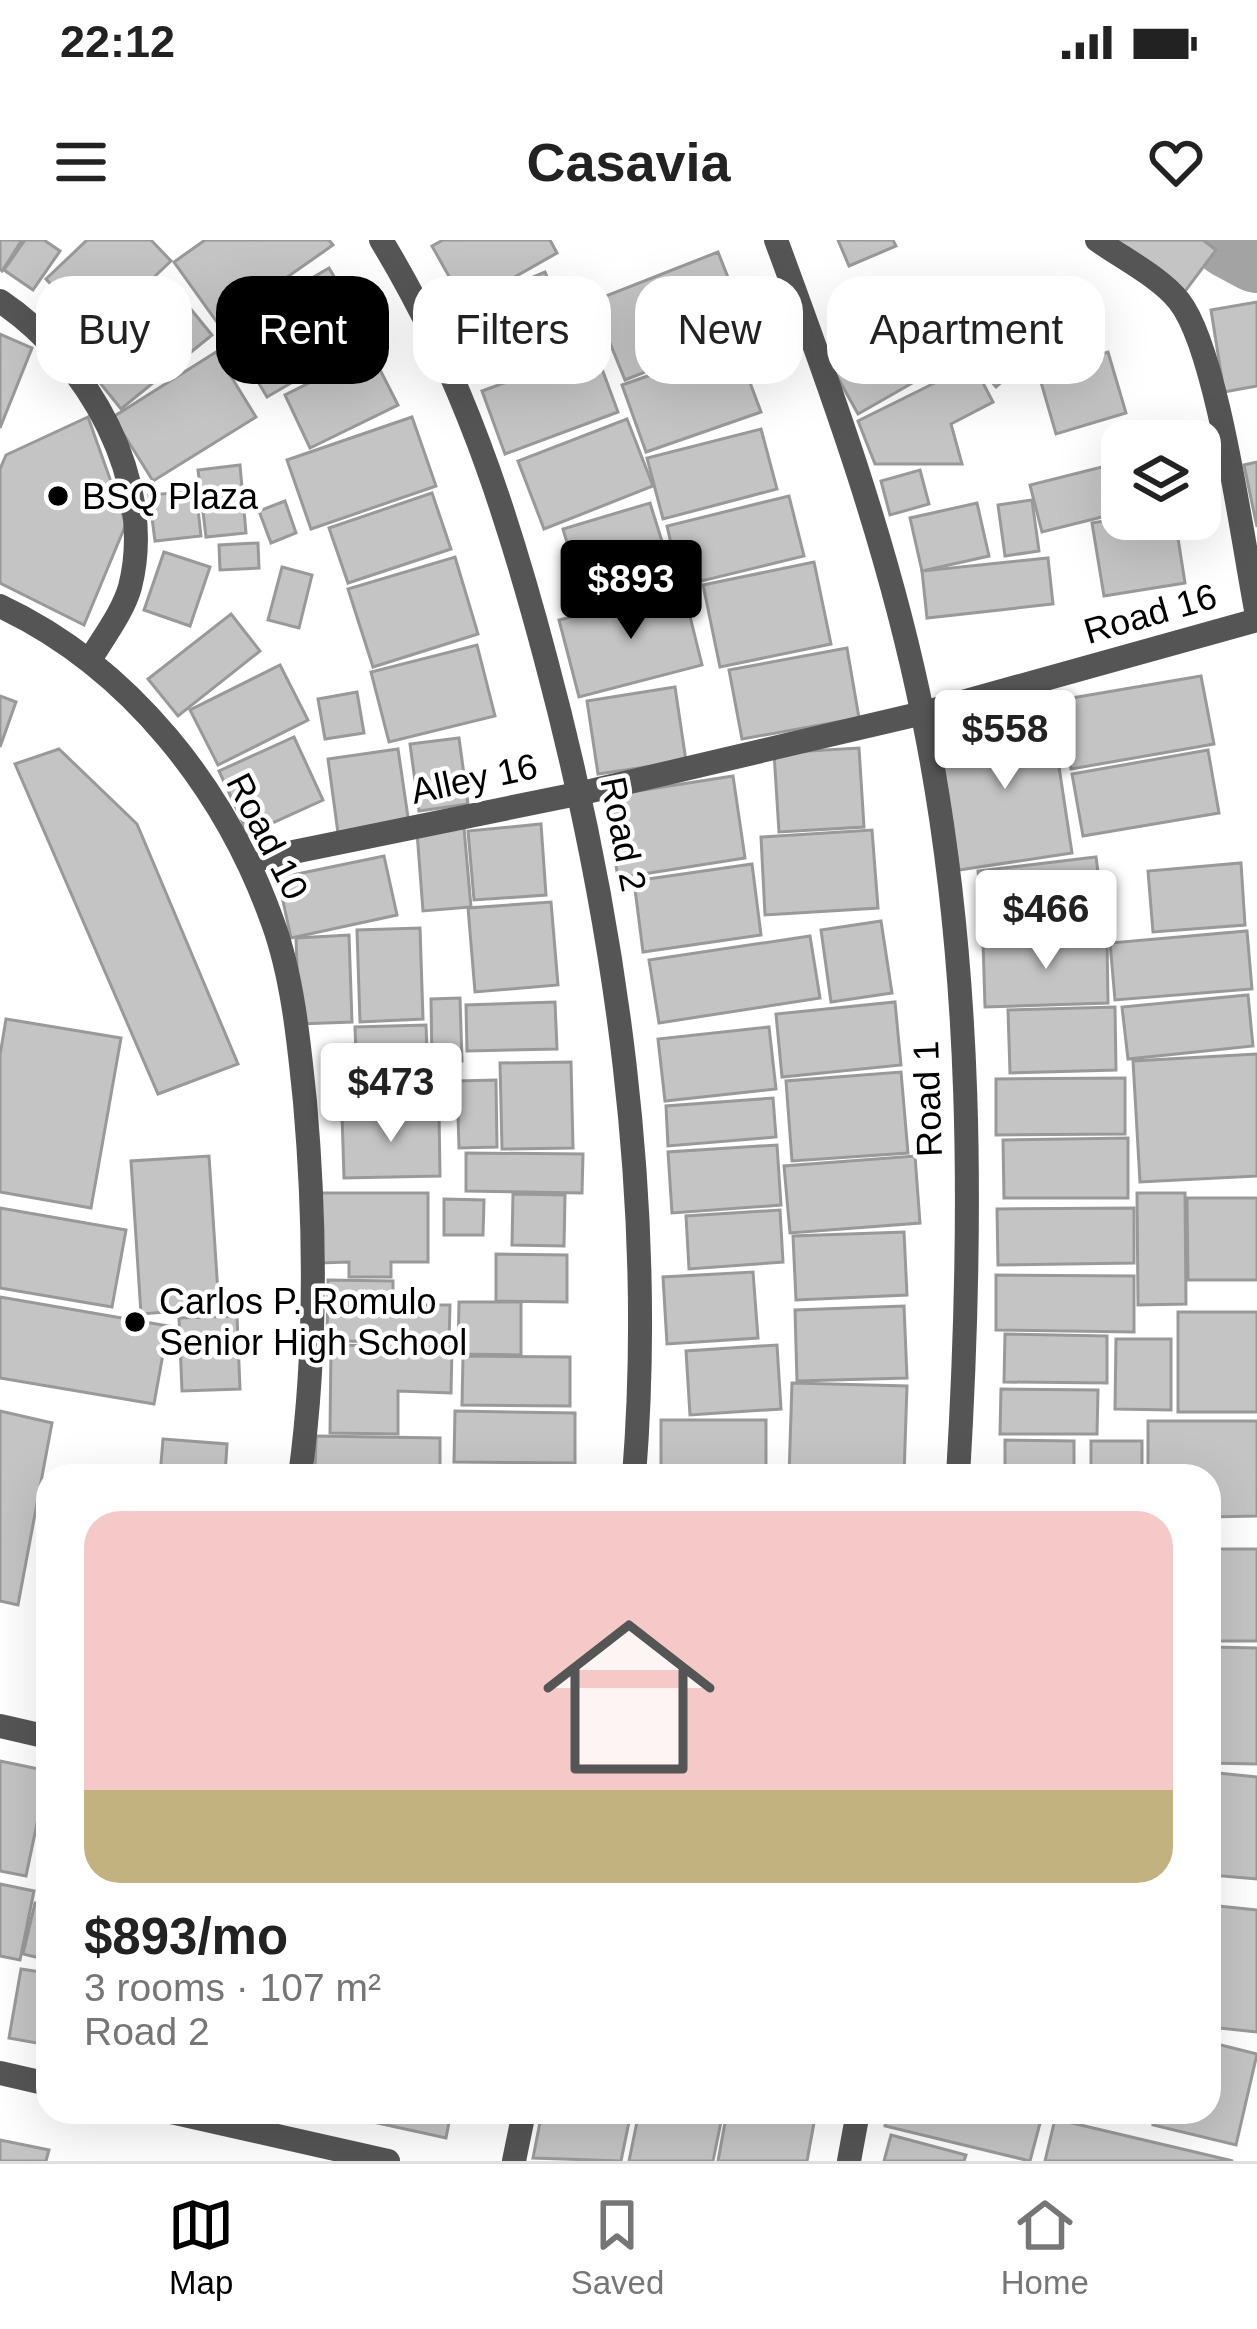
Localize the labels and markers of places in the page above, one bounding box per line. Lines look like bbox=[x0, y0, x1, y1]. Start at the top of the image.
place label: BSQ Plaza bbox=[82, 476, 259, 517]
marker: BSQ Plaza bbox=[45, 483, 71, 509]
pin: $893 bbox=[560, 540, 702, 642]
pin: $558 bbox=[934, 690, 1076, 792]
pin: $466 bbox=[975, 870, 1117, 972]
pin: $473 bbox=[320, 1043, 462, 1145]
place label: Carlos P. Romulo Senior High School bbox=[159, 1281, 467, 1363]
marker: Carlos P. Romulo Senior High School bbox=[122, 1309, 148, 1335]

